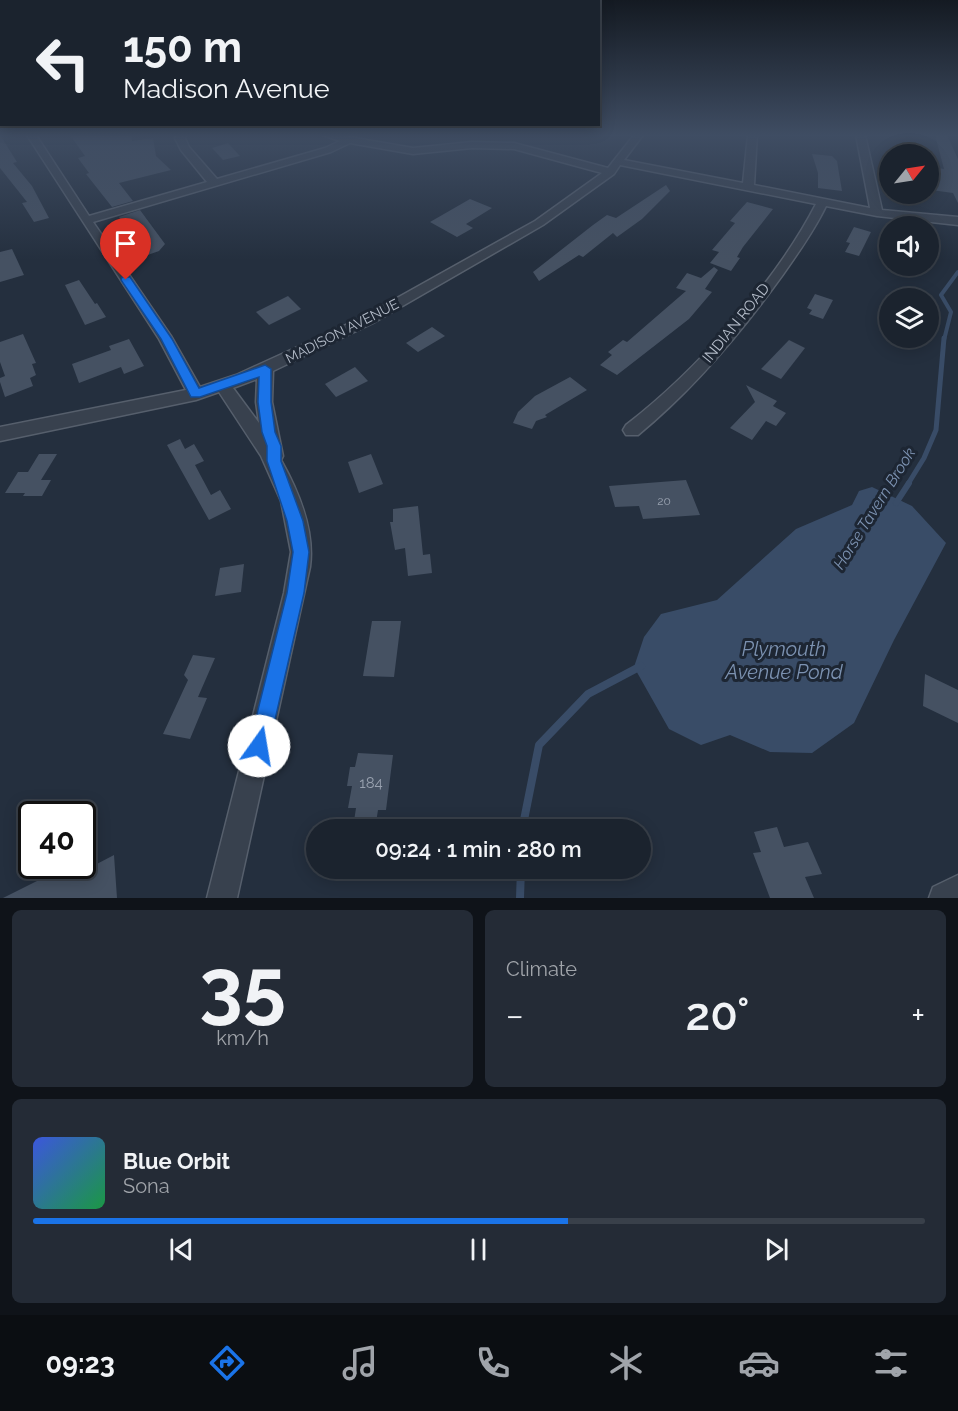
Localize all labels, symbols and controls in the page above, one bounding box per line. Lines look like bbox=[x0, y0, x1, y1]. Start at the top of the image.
text: 150 m bbox=[123, 23, 242, 72]
icon: left bbox=[24, 24, 102, 102]
text: Madison Avenue bbox=[123, 73, 330, 104]
north arrow bbox=[879, 144, 939, 204]
map controls bbox=[879, 144, 939, 348]
button: sound bbox=[879, 216, 939, 276]
pin bbox=[100, 218, 151, 280]
icon: arrive bbox=[109, 227, 142, 260]
street label: INDIAN ROAD bbox=[699, 280, 774, 366]
button: layers bbox=[879, 288, 939, 348]
street label: MADISON AVENUE bbox=[283, 296, 401, 366]
water label: Horse Tavern Brook bbox=[829, 444, 920, 573]
house number: 20 bbox=[657, 494, 671, 508]
water label: Plymouth Avenue Pond bbox=[724, 637, 844, 684]
position arrow bbox=[227, 714, 291, 778]
house number: 184 bbox=[359, 774, 383, 792]
speed limit sign: 40 bbox=[18, 801, 96, 879]
text: 09:24 · 1 min · 280 m bbox=[375, 836, 582, 862]
text: 35 bbox=[199, 941, 286, 1032]
text: Climate bbox=[506, 957, 577, 981]
text: 20° bbox=[686, 988, 750, 1041]
text: − bbox=[506, 996, 524, 1035]
text: + bbox=[911, 996, 925, 1035]
text: km/h bbox=[216, 1026, 269, 1050]
text: Blue Orbit bbox=[123, 1148, 230, 1174]
text: Sona bbox=[123, 1174, 170, 1198]
icon: previous bbox=[165, 1233, 198, 1266]
icon: pause bbox=[462, 1233, 495, 1266]
icon: next bbox=[760, 1233, 793, 1266]
icon: directions bbox=[206, 1342, 248, 1384]
icon: music bbox=[339, 1342, 381, 1384]
icon: phone bbox=[472, 1342, 514, 1384]
icon: climate bbox=[605, 1342, 647, 1384]
icon: car bbox=[738, 1342, 780, 1384]
icon: filters bbox=[870, 1342, 912, 1384]
text: 09:23 bbox=[45, 1348, 115, 1379]

